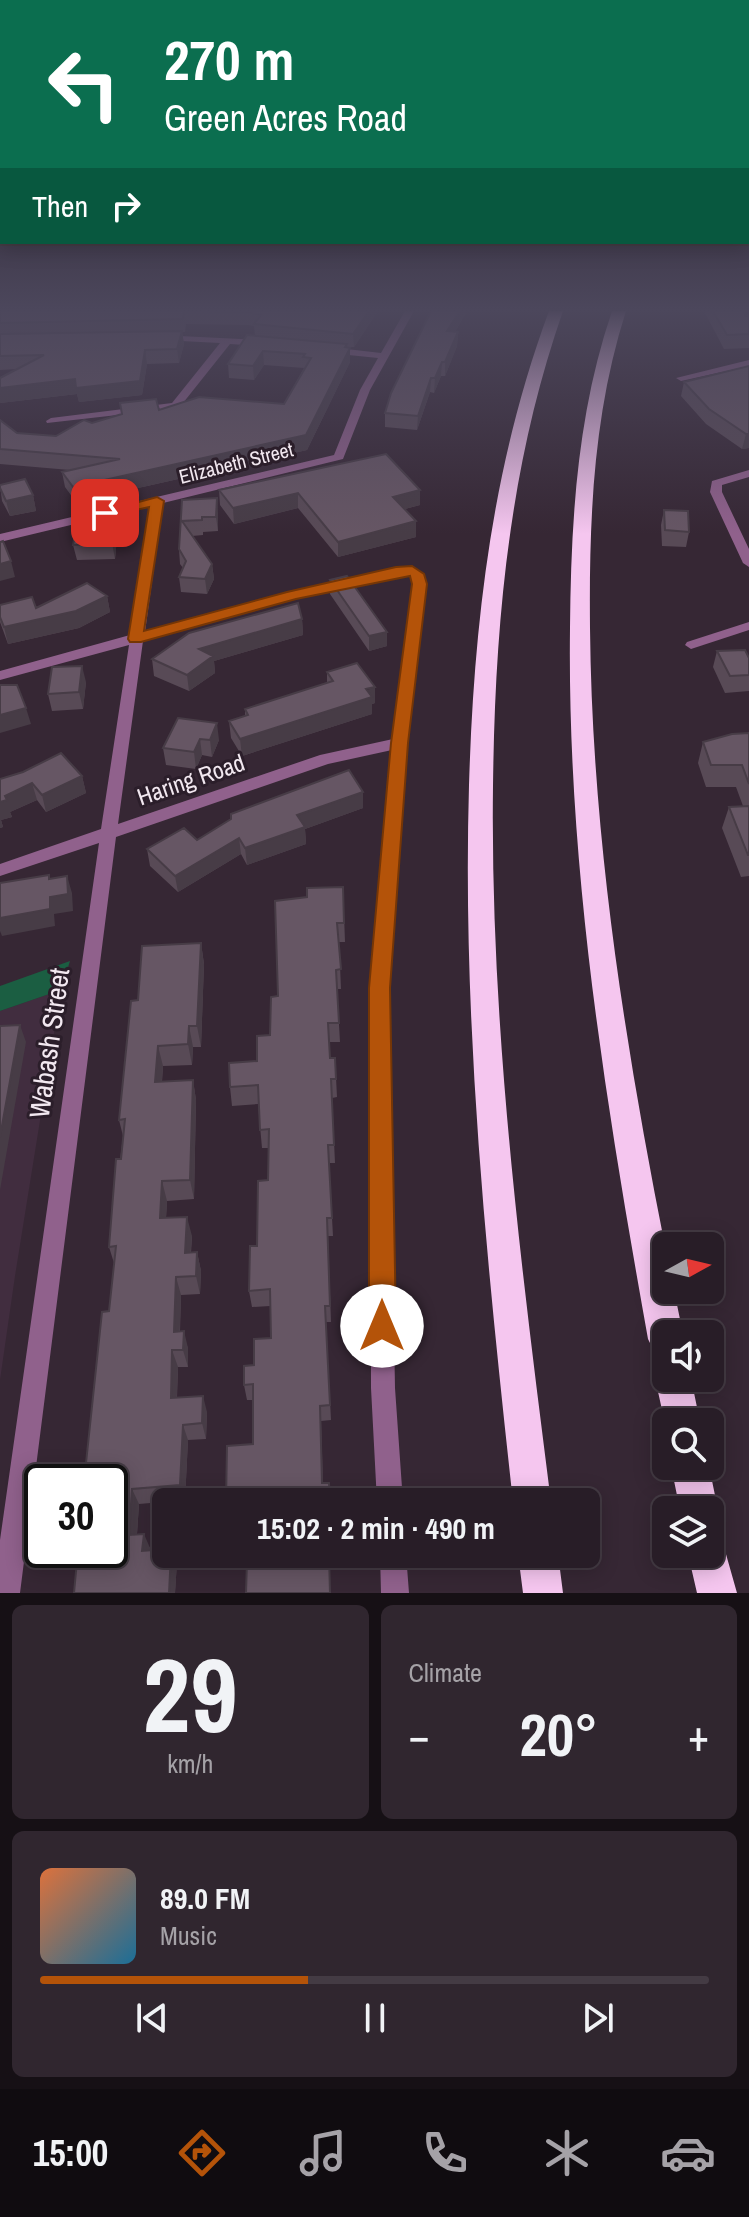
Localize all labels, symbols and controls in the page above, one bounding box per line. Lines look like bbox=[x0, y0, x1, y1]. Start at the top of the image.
text: 270 m bbox=[164, 22, 294, 97]
icon: left bbox=[32, 32, 136, 136]
text: Green Acres Road bbox=[164, 94, 407, 142]
icon: right bbox=[104, 184, 148, 228]
text: Then bbox=[32, 186, 88, 226]
street label: Elizabeth Street bbox=[176, 435, 296, 490]
pin bbox=[71, 479, 139, 547]
icon: arrive bbox=[83, 491, 127, 535]
street label: Haring Road bbox=[133, 746, 249, 812]
street label: Wabash Street bbox=[20, 966, 78, 1120]
north arrow bbox=[652, 1232, 724, 1304]
map controls bbox=[652, 1232, 724, 1568]
position arrow bbox=[340, 1284, 424, 1368]
button: sound bbox=[652, 1320, 724, 1392]
button: search bbox=[652, 1408, 724, 1480]
speed limit sign: 30 bbox=[24, 1464, 128, 1568]
button: layers bbox=[652, 1496, 724, 1568]
text: 15:02 · 2 min · 490 m bbox=[257, 1508, 495, 1548]
text: 29 bbox=[143, 1624, 238, 1764]
text: Climate bbox=[409, 1655, 482, 1690]
text: 20° bbox=[519, 1694, 598, 1775]
text: − bbox=[409, 1705, 430, 1765]
text: + bbox=[688, 1705, 709, 1765]
text: km/h bbox=[167, 1746, 213, 1781]
text: 89.0 FM bbox=[160, 1878, 250, 1918]
text: Music bbox=[160, 1918, 217, 1953]
icon: previous bbox=[130, 1996, 174, 2040]
icon: pause bbox=[353, 1996, 397, 2040]
icon: next bbox=[576, 1996, 620, 2040]
icon: directions bbox=[174, 2125, 230, 2181]
icon: music bbox=[295, 2125, 351, 2181]
icon: phone bbox=[417, 2125, 473, 2181]
icon: climate bbox=[539, 2125, 595, 2181]
icon: car bbox=[660, 2125, 716, 2181]
text: 15:00 bbox=[33, 2129, 108, 2177]

